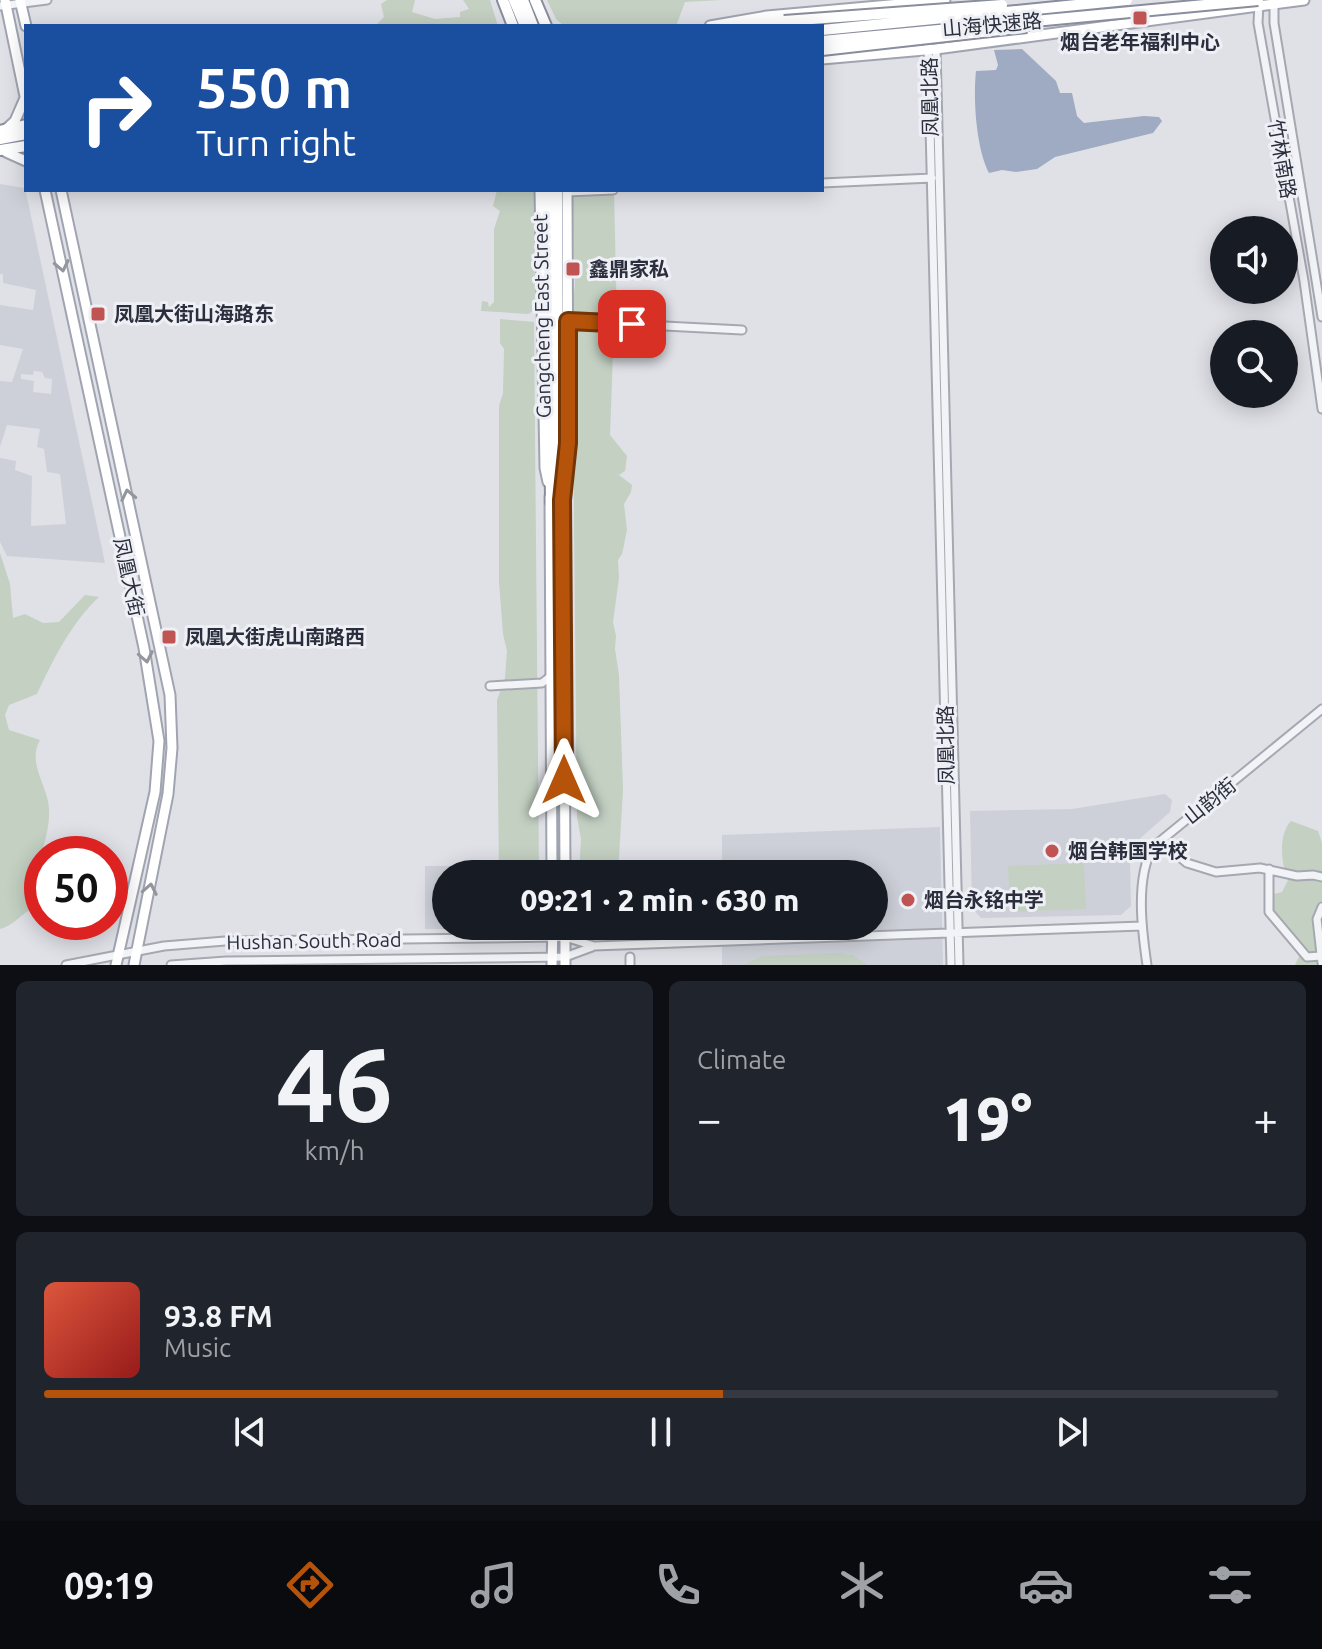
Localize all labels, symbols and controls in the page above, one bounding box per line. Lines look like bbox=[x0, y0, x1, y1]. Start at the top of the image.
street label: 山海快速路 bbox=[941, 9, 1043, 40]
marker: 烟台老年福利中心 bbox=[1131, 9, 1149, 27]
place label: 烟台老年福利中心 bbox=[1060, 30, 1220, 53]
icon: right bbox=[64, 56, 168, 160]
text: 550 m bbox=[196, 56, 352, 119]
street label: 凤凰北路 bbox=[917, 57, 942, 137]
street label: 竹林南路 bbox=[1264, 118, 1301, 200]
text: Turn right bbox=[196, 122, 356, 163]
street label: Gangcheng East Street bbox=[528, 214, 555, 418]
map controls bbox=[1210, 216, 1298, 408]
button: sound bbox=[1210, 216, 1298, 304]
place label: 鑫鼎家私 bbox=[589, 257, 669, 280]
one-way arrow bbox=[53, 259, 70, 273]
marker: 鑫鼎家私 bbox=[564, 260, 582, 278]
pin bbox=[598, 290, 666, 358]
place label: 凤凰大街山海路东 bbox=[114, 302, 274, 325]
icon: arrive bbox=[610, 302, 654, 346]
marker: 凤凰大街山海路东 bbox=[89, 305, 107, 323]
button: search bbox=[1210, 320, 1298, 408]
one-way arrow bbox=[120, 489, 137, 502]
street label: 凤凰大街 bbox=[110, 535, 149, 618]
place label: 凤凰大街虎山南路西 bbox=[185, 625, 365, 648]
marker: 凤凰大街虎山南路西 bbox=[160, 628, 178, 646]
one-way arrow bbox=[137, 650, 154, 664]
street label: 凤凰北路 bbox=[933, 705, 958, 785]
position arrow bbox=[522, 738, 606, 822]
street label: 山韵街 bbox=[1179, 773, 1240, 828]
speed limit sign: 50 bbox=[24, 836, 128, 940]
place label: 烟台韩国学校 bbox=[1068, 839, 1188, 862]
marker: 烟台韩国学校 bbox=[1043, 842, 1061, 860]
one-way arrow bbox=[141, 882, 158, 896]
text: 09:21 · 2 min · 630 m bbox=[521, 883, 799, 917]
place label: 烟台永铭中学 bbox=[924, 888, 1044, 911]
marker: 烟台永铭中学 bbox=[899, 891, 917, 909]
street label: Hushan South Road bbox=[226, 927, 402, 954]
text: 46 bbox=[276, 1025, 393, 1142]
text: Climate bbox=[697, 1045, 786, 1074]
text: 19° bbox=[943, 1085, 1032, 1152]
text: − bbox=[697, 1094, 722, 1143]
text: + bbox=[1253, 1094, 1278, 1143]
text: km/h bbox=[304, 1136, 365, 1165]
text: 93.8 FM bbox=[164, 1299, 273, 1333]
text: Music bbox=[164, 1333, 231, 1362]
icon: previous bbox=[228, 1410, 272, 1454]
icon: pause bbox=[639, 1410, 683, 1454]
icon: next bbox=[1050, 1410, 1094, 1454]
icon: directions bbox=[282, 1557, 338, 1613]
icon: music bbox=[466, 1557, 522, 1613]
icon: phone bbox=[650, 1557, 706, 1613]
icon: climate bbox=[834, 1557, 890, 1613]
icon: car bbox=[1018, 1557, 1074, 1613]
icon: filters bbox=[1202, 1557, 1258, 1613]
text: 09:19 bbox=[64, 1565, 154, 1606]

